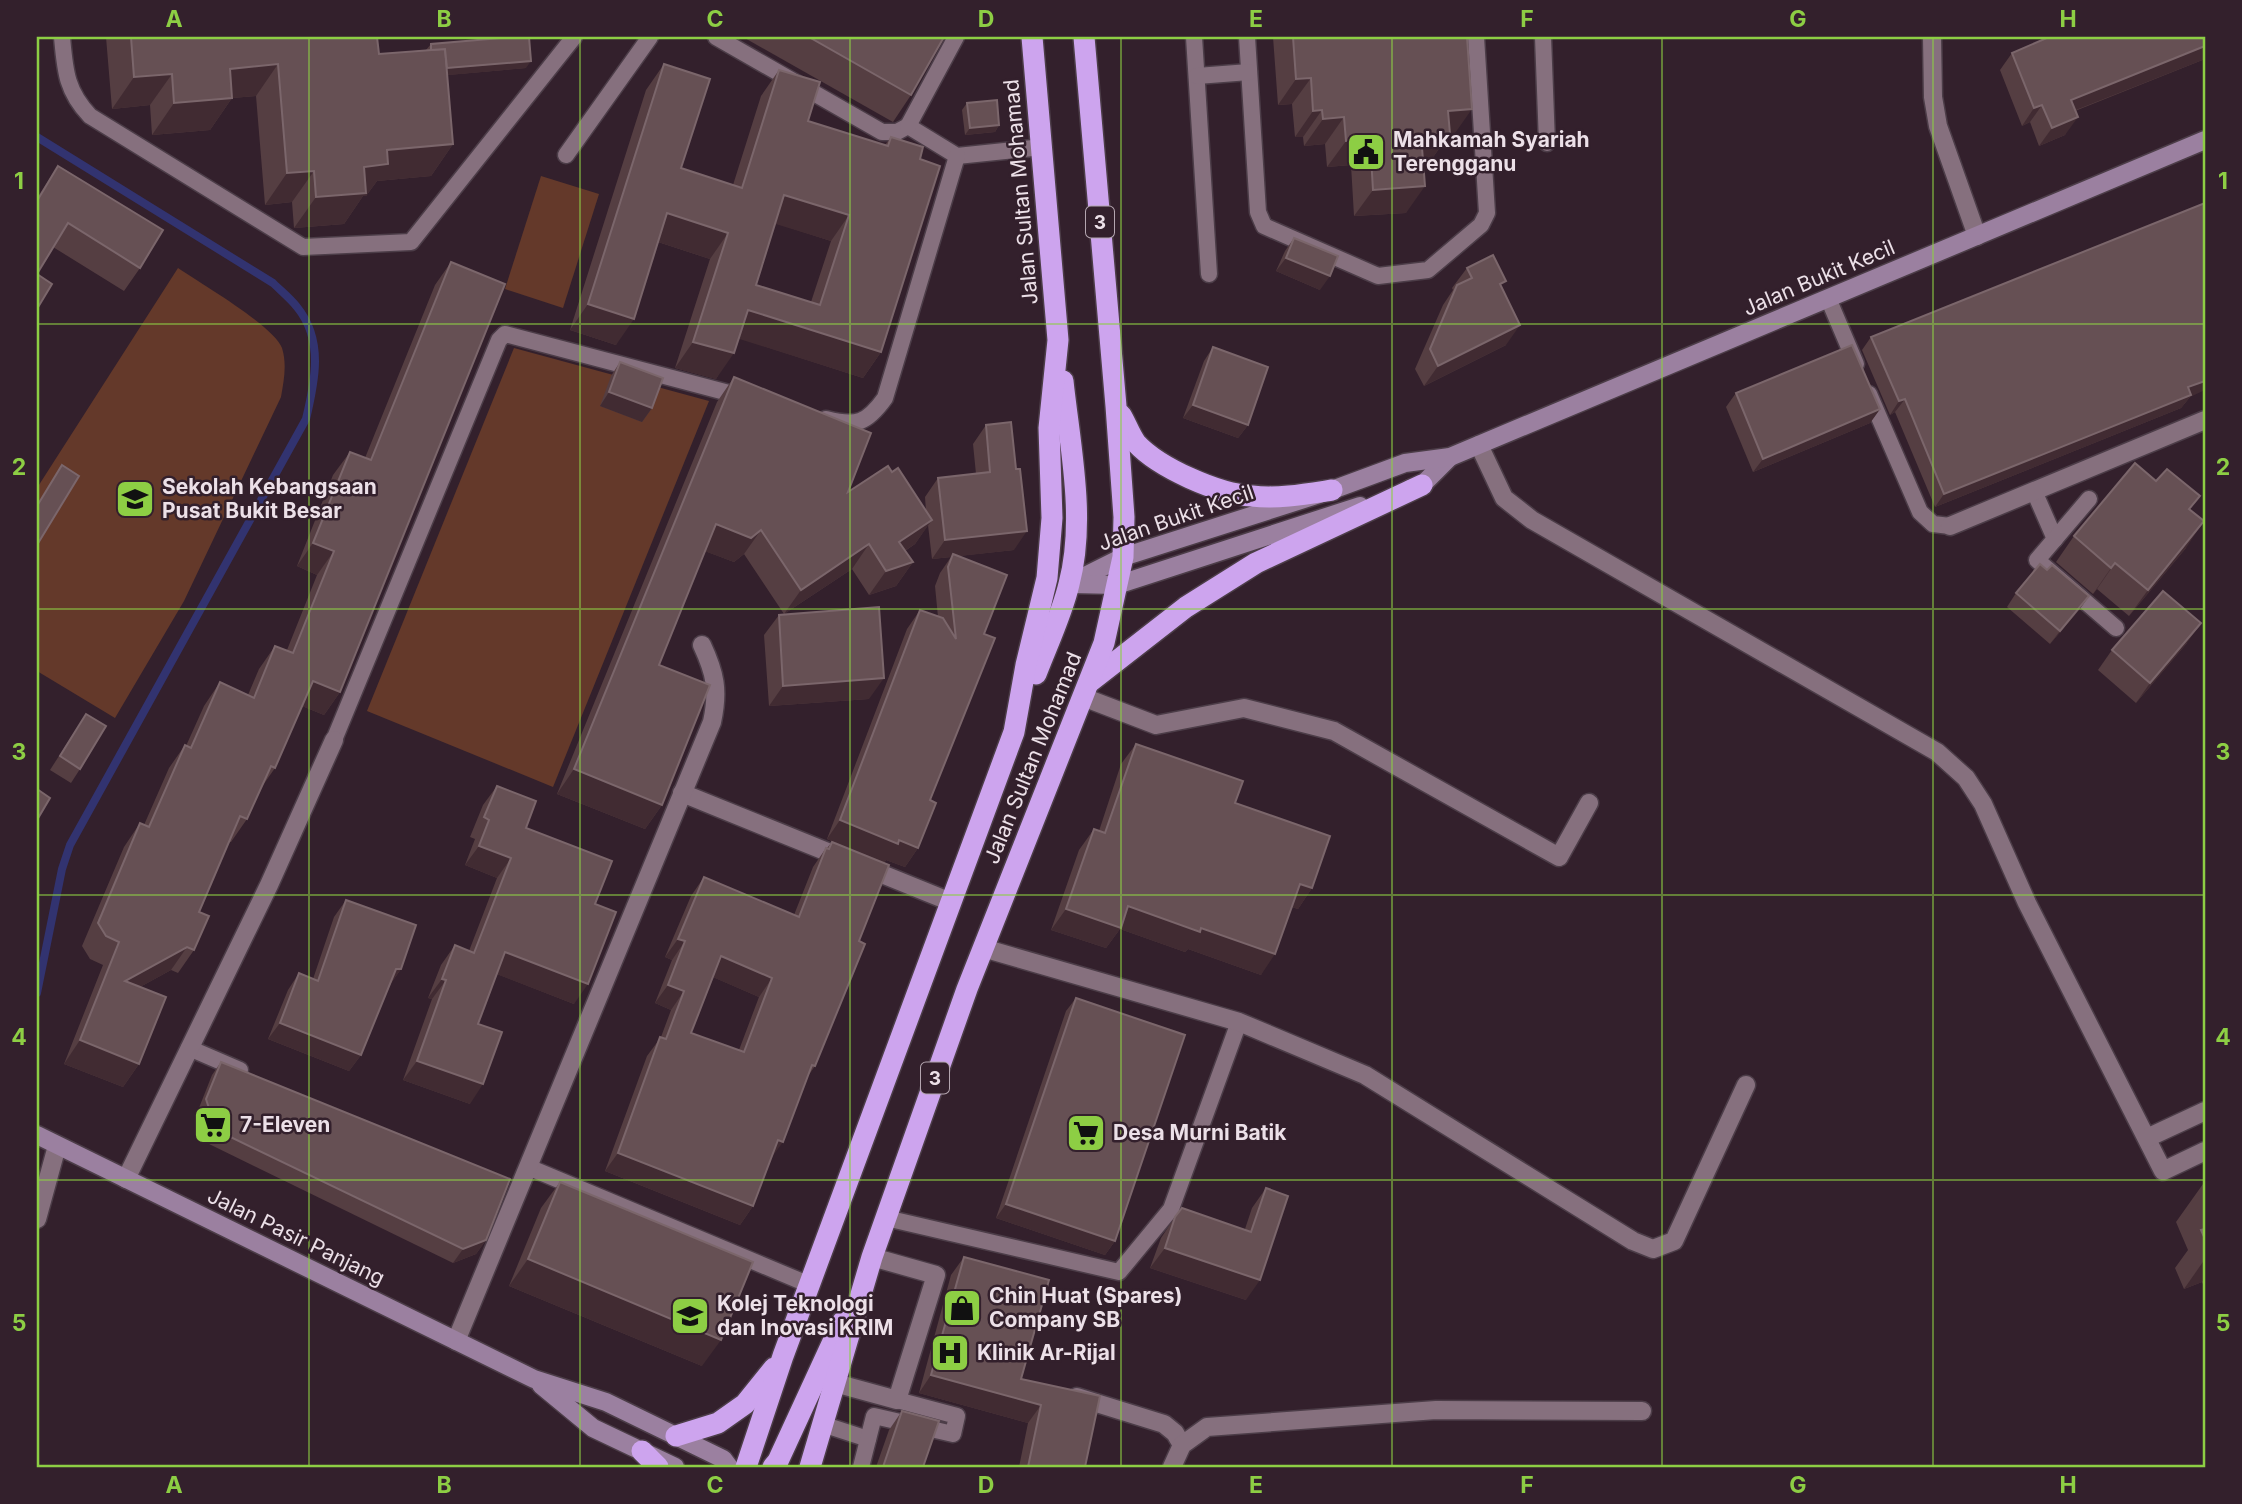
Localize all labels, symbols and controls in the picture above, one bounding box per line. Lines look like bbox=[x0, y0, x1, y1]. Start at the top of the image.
text: A bbox=[165, 5, 183, 33]
text: B bbox=[436, 5, 452, 33]
text: C bbox=[706, 5, 724, 33]
text: D bbox=[978, 5, 994, 33]
text: E bbox=[1249, 5, 1263, 33]
text: F bbox=[1520, 5, 1534, 33]
text: G bbox=[1789, 5, 1807, 33]
text: H bbox=[2059, 5, 2077, 33]
street label: Jalan Sultan Mohamad bbox=[998, 78, 1043, 306]
place label: Mahkamah Syariah Terengganu bbox=[1393, 127, 1590, 176]
public building icon: Mahkamah Syariah Terengganu bbox=[1345, 131, 1387, 173]
text: 1 bbox=[14, 167, 24, 195]
text: 1 bbox=[2218, 167, 2228, 195]
road number: 3 bbox=[1086, 206, 1114, 238]
street label: Jalan Bukit Kecil bbox=[1739, 234, 1898, 321]
text: 2 bbox=[12, 453, 26, 481]
text: 2 bbox=[2216, 453, 2230, 481]
place label: Sekolah Kebangsaan Pusat Bukit Besar bbox=[162, 474, 377, 523]
school or university icon: Sekolah Kebangsaan Pusat Bukit Besar bbox=[114, 478, 156, 520]
street label: Jalan Bukit Kecil bbox=[1095, 479, 1257, 556]
street label: Jalan Sultan Mohamad bbox=[979, 648, 1086, 867]
text: 3 bbox=[12, 738, 26, 766]
text: 3 bbox=[2216, 738, 2230, 766]
text: 4 bbox=[11, 1023, 27, 1051]
text: 4 bbox=[2215, 1023, 2231, 1051]
road number: 3 bbox=[921, 1062, 949, 1094]
supermarket icon: 7-Eleven bbox=[192, 1104, 234, 1146]
place label: 7-Eleven bbox=[240, 1112, 330, 1137]
supermarket icon: Desa Murni Batik bbox=[1065, 1112, 1107, 1154]
place label: Desa Murni Batik bbox=[1113, 1120, 1287, 1145]
street label: Jalan Pasir Panjang bbox=[204, 1183, 389, 1290]
place label: Chin Huat (Spares) Company SB bbox=[989, 1283, 1183, 1332]
shop icon: Chin Huat (Spares) Company SB bbox=[941, 1287, 983, 1329]
place label: Kolej Teknologi dan Inovasi KRIM bbox=[717, 1291, 893, 1340]
school or university icon: Kolej Teknologi dan Inovasi KRIM bbox=[669, 1295, 711, 1337]
text: 5 bbox=[12, 1309, 26, 1337]
text: 5 bbox=[2216, 1309, 2230, 1337]
hospital icon: Klinik Ar-Rijal bbox=[929, 1332, 971, 1374]
place label: Klinik Ar-Rijal bbox=[977, 1340, 1116, 1365]
text: A bbox=[165, 1471, 183, 1499]
text: B bbox=[436, 1471, 452, 1499]
text: C bbox=[706, 1471, 724, 1499]
text: D bbox=[978, 1471, 994, 1499]
text: E bbox=[1249, 1471, 1263, 1499]
text: F bbox=[1520, 1471, 1534, 1499]
text: G bbox=[1789, 1471, 1807, 1499]
text: H bbox=[2059, 1471, 2077, 1499]

